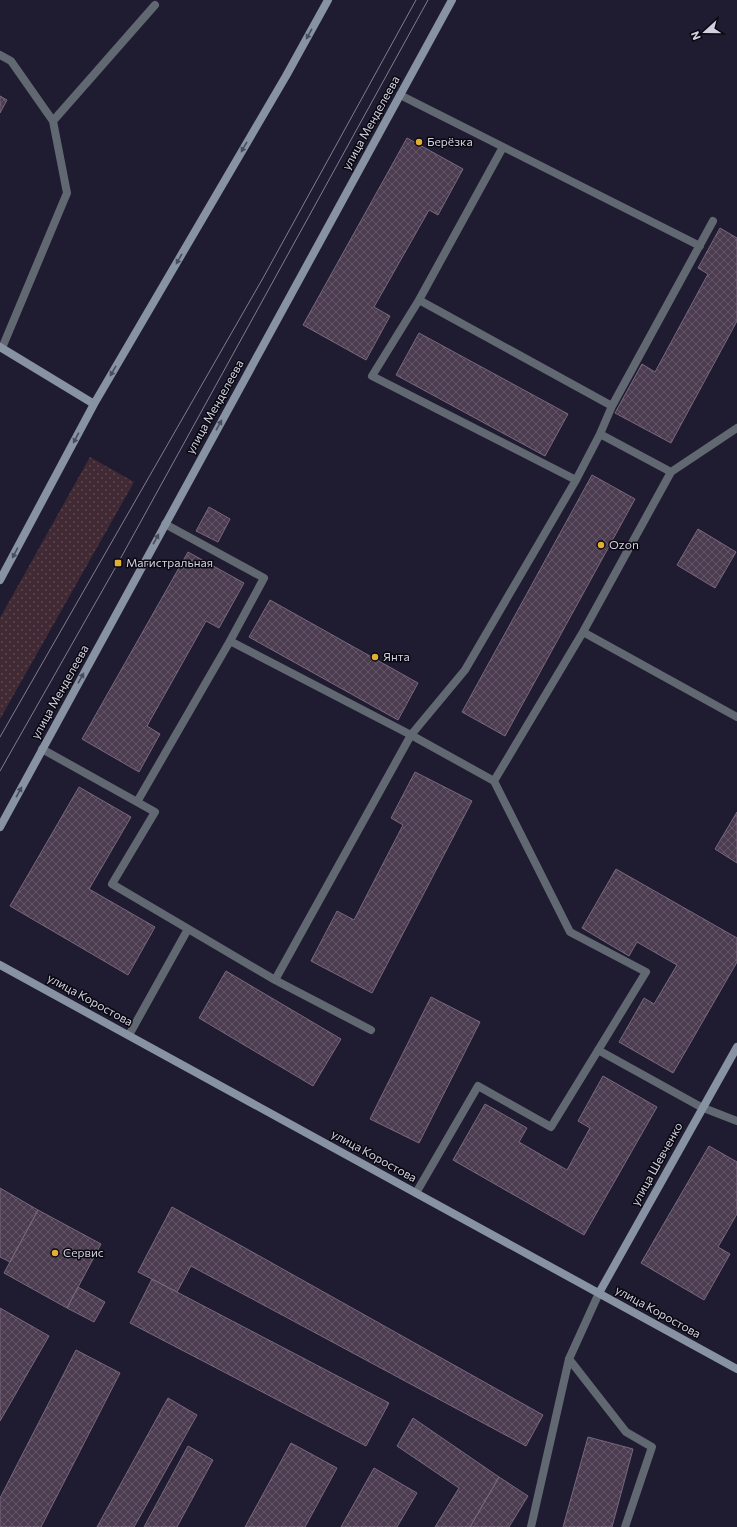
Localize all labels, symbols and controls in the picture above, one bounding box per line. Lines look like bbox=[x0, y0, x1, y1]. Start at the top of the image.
north arrow bbox=[685, 12, 725, 52]
one-way arrow bbox=[306, 28, 313, 40]
text: N bbox=[688, 30, 703, 42]
street label: улица Менделеева bbox=[338, 73, 402, 172]
place label: Берёзка bbox=[427, 134, 473, 148]
marker: Берёзка bbox=[414, 137, 424, 147]
one-way arrow bbox=[241, 141, 248, 153]
one-way arrow bbox=[175, 253, 182, 265]
street label: улица Менделеева bbox=[182, 357, 246, 456]
one-way arrow bbox=[110, 365, 117, 377]
one-way arrow bbox=[215, 419, 222, 431]
one-way arrow bbox=[73, 432, 79, 444]
one-way arrow bbox=[153, 534, 160, 545]
place label: Ozon bbox=[609, 537, 639, 551]
marker: Ozon bbox=[596, 540, 606, 550]
one-way arrow bbox=[11, 547, 18, 559]
place label: Магистральная bbox=[126, 555, 213, 569]
marker: Магистральная bbox=[113, 558, 123, 568]
street label: улица Менделеева bbox=[27, 642, 91, 741]
place label: Янта bbox=[383, 649, 410, 663]
marker: Янта bbox=[370, 652, 380, 662]
one-way arrow bbox=[77, 672, 84, 684]
one-way arrow bbox=[15, 786, 22, 798]
street label: улица Коростова bbox=[45, 970, 136, 1028]
street label: улица Шевченко bbox=[627, 1119, 685, 1208]
street label: улица Коростова bbox=[329, 1126, 420, 1184]
place label: Сервис bbox=[63, 1245, 104, 1259]
marker: Сервис bbox=[50, 1248, 60, 1258]
street label: улица Коростова bbox=[613, 1282, 704, 1340]

